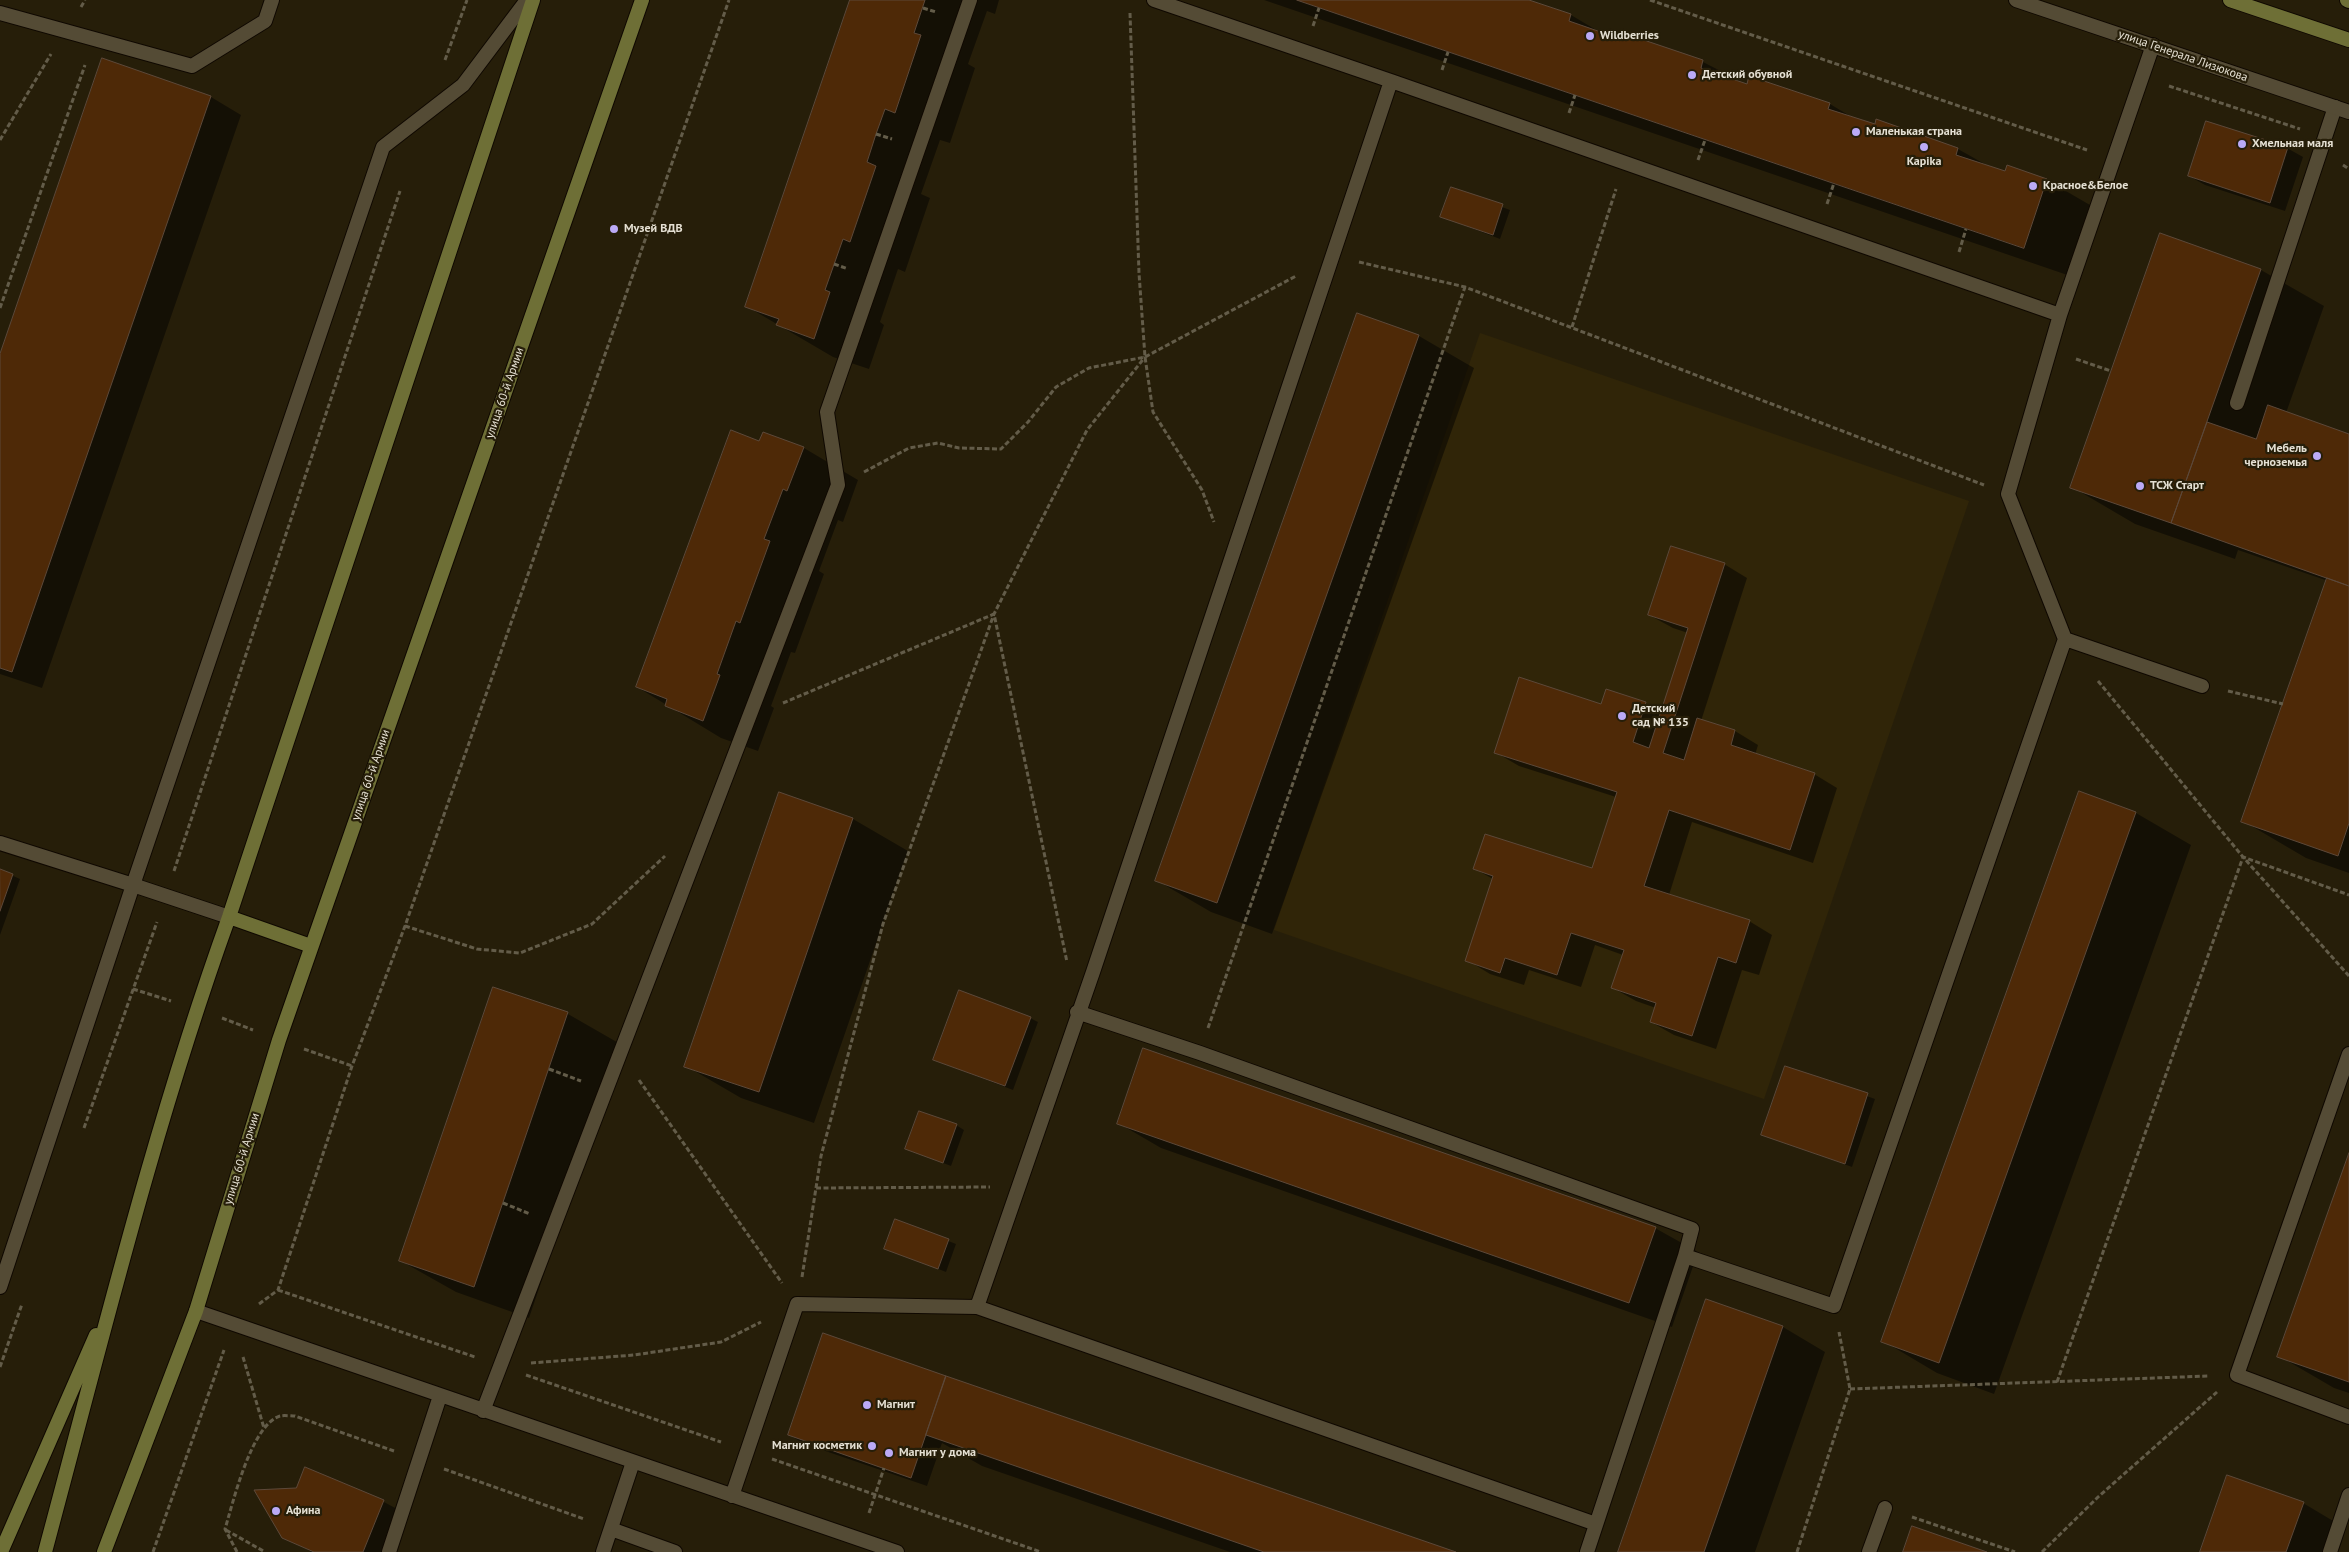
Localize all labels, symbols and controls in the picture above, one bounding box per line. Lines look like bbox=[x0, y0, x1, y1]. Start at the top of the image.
street label: улица Генерала Лизюкова bbox=[2116, 27, 2250, 85]
place label: Wildberries bbox=[1600, 29, 1659, 43]
marker: Wildberries bbox=[1584, 30, 1596, 42]
place label: Детский обувной bbox=[1702, 68, 1792, 82]
marker: Детский обувной bbox=[1686, 69, 1698, 81]
place label: Маленькая страна bbox=[1866, 125, 1962, 139]
marker: Маленькая страна bbox=[1850, 126, 1862, 138]
place label: Хмельная маля bbox=[2252, 137, 2333, 151]
marker: Хмельная маля bbox=[2236, 138, 2248, 150]
marker: Kapika bbox=[1918, 141, 1930, 153]
place label: Kapika bbox=[1907, 155, 1941, 169]
place label: Красное&Белое bbox=[2043, 179, 2128, 193]
marker: Красное&Белое bbox=[2027, 180, 2039, 192]
place label: Музей ВДВ bbox=[624, 222, 683, 236]
marker: Музей ВДВ bbox=[608, 223, 620, 235]
street label: улица 60-й Армии bbox=[483, 346, 527, 440]
place label: Мебель черноземья bbox=[2244, 442, 2307, 470]
marker: Мебель черноземья bbox=[2311, 450, 2323, 462]
place label: ТСЖ Старт bbox=[2150, 479, 2204, 493]
marker: ТСЖ Старт bbox=[2134, 480, 2146, 492]
place label: Детский сад № 135 bbox=[1632, 702, 1689, 730]
marker: Детский сад № 135 bbox=[1616, 710, 1628, 722]
street label: улица 60-й Армии bbox=[349, 728, 393, 822]
street label: улица 60-й Армии bbox=[221, 1111, 263, 1207]
place label: Магнит bbox=[877, 1398, 915, 1412]
marker: Магнит bbox=[861, 1399, 873, 1411]
place label: Магнит косметик bbox=[772, 1439, 862, 1453]
marker: Магнит косметик bbox=[866, 1440, 878, 1452]
place label: Магнит у дома bbox=[899, 1446, 976, 1460]
marker: Магнит у дома bbox=[883, 1447, 895, 1459]
place label: Афина bbox=[286, 1504, 320, 1518]
marker: Афина bbox=[270, 1505, 282, 1517]

